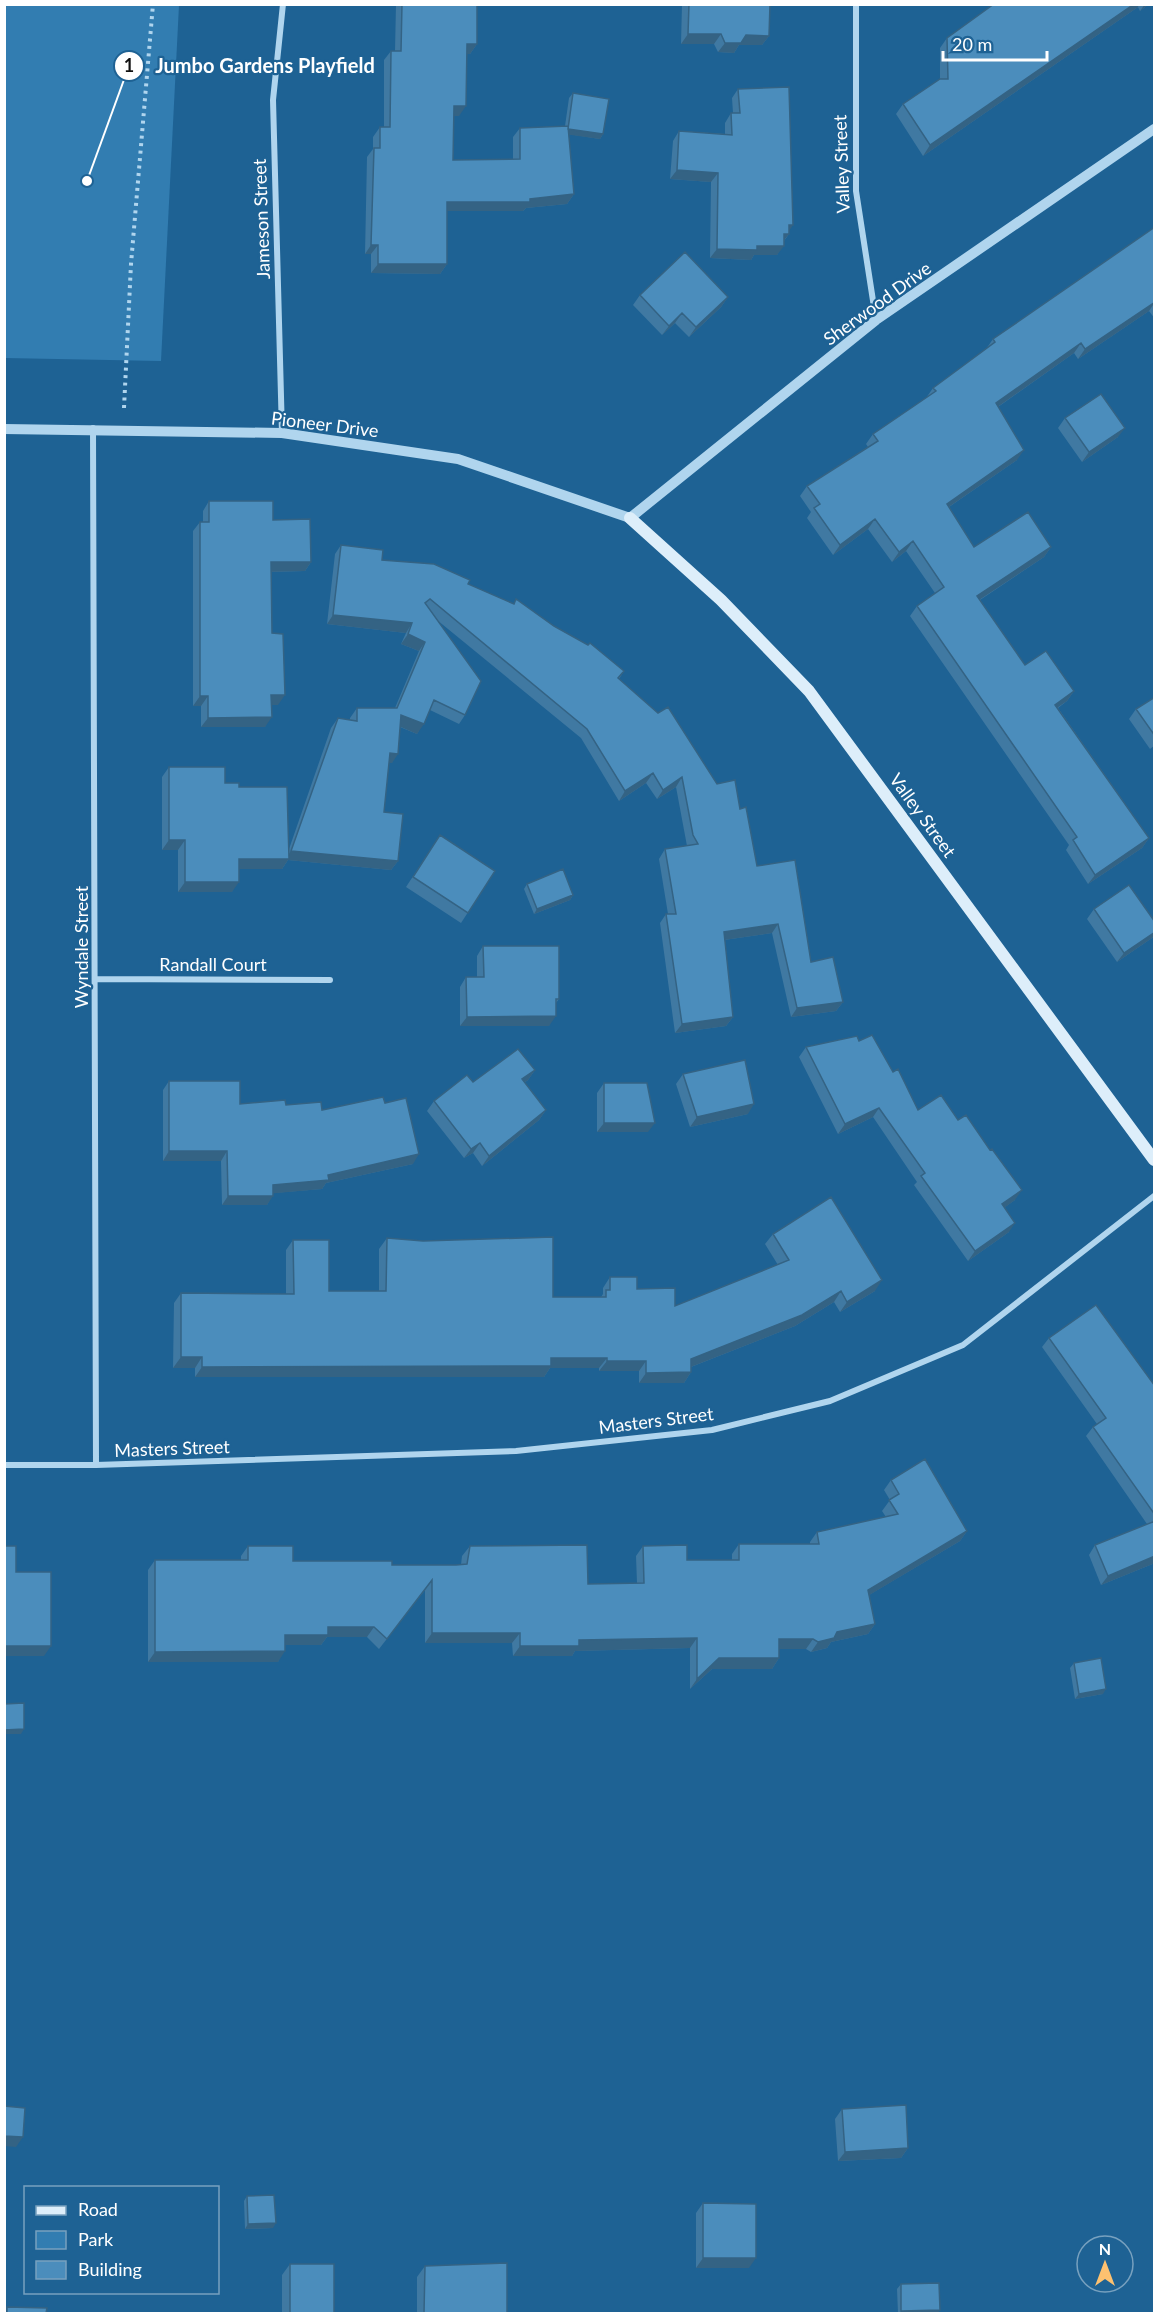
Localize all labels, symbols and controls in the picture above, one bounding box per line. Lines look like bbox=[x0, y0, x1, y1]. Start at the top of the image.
scale bar bbox=[943, 24, 1046, 62]
text: 20 m bbox=[952, 33, 992, 55]
callout: Jumbo Gardens Playfield bbox=[114, 47, 387, 85]
text: Jumbo Gardens Playfield bbox=[155, 53, 375, 77]
text: 1 bbox=[124, 54, 134, 76]
street label: Valley Street bbox=[828, 114, 854, 214]
street label: Jameson Street bbox=[248, 158, 274, 280]
street label: Sherwood Drive bbox=[819, 257, 935, 349]
street label: Pioneer Drive bbox=[270, 406, 380, 442]
street label: Valley Street bbox=[885, 769, 961, 862]
street label: Wyndale Street bbox=[70, 885, 92, 1008]
street label: Randall Court bbox=[159, 953, 267, 975]
street label: Masters Street bbox=[597, 1402, 715, 1438]
street label: Masters Street bbox=[114, 1435, 231, 1461]
legend bbox=[24, 2186, 219, 2294]
text: Road bbox=[78, 2198, 118, 2220]
text: Park bbox=[78, 2228, 114, 2250]
north arrow bbox=[1075, 2234, 1135, 2294]
text: N bbox=[1099, 2239, 1111, 2258]
text: Building bbox=[78, 2258, 142, 2280]

